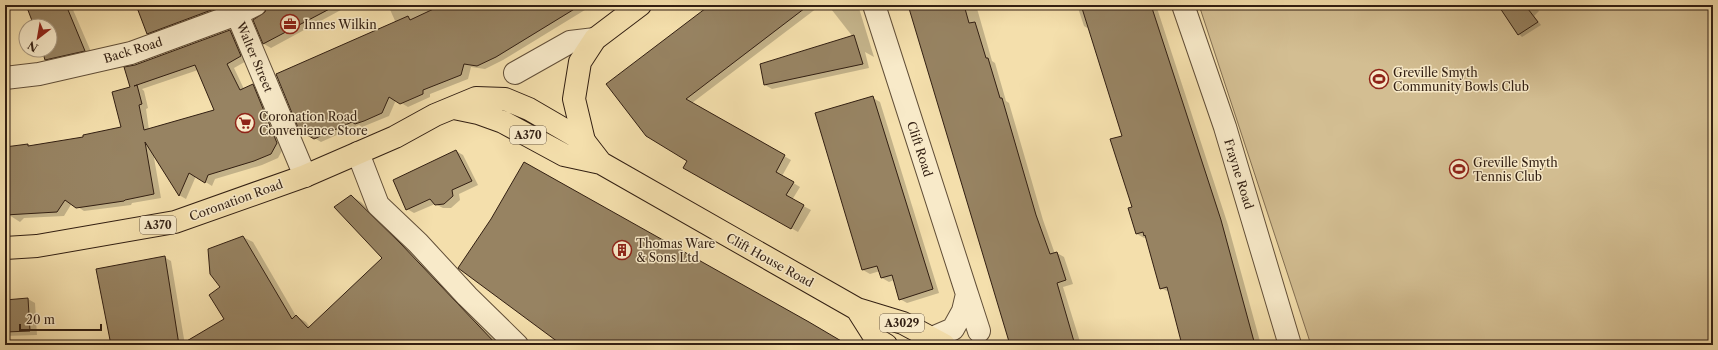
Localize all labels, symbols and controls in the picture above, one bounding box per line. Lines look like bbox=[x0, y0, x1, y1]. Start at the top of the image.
office icon: Innes Wilkin bbox=[279, 13, 301, 35]
place label: Innes Wilkin bbox=[304, 17, 377, 32]
north arrow bbox=[18, 18, 58, 58]
street label: Walter Street bbox=[233, 19, 277, 95]
street label: Back Road bbox=[102, 34, 165, 66]
text: N bbox=[25, 38, 41, 55]
place label: Greville Smyth Community Bowls Club bbox=[1393, 65, 1529, 94]
sports icon: Greville Smyth Community Bowls Club bbox=[1368, 68, 1390, 90]
place label: Coronation Road Convenience Store bbox=[259, 109, 368, 138]
supermarket icon: Coronation Road Convenience Store bbox=[234, 112, 256, 134]
street label: Clift Road bbox=[904, 119, 936, 179]
road number: A370 bbox=[510, 126, 546, 144]
street label: Frayne Road bbox=[1221, 137, 1257, 212]
place label: Greville Smyth Tennis Club bbox=[1473, 155, 1558, 184]
sports icon: Greville Smyth Tennis Club bbox=[1448, 158, 1470, 180]
street label: Coronation Road bbox=[187, 176, 285, 224]
road number: A370 bbox=[140, 216, 176, 234]
street label: Clift House Road bbox=[724, 230, 817, 291]
place label: Thomas Ware & Sons Ltd bbox=[636, 236, 716, 265]
building icon: Thomas Ware & Sons Ltd bbox=[611, 239, 633, 261]
scale bar bbox=[20, 306, 101, 332]
text: 20 m bbox=[26, 312, 55, 327]
road number: A3029 bbox=[880, 314, 924, 332]

